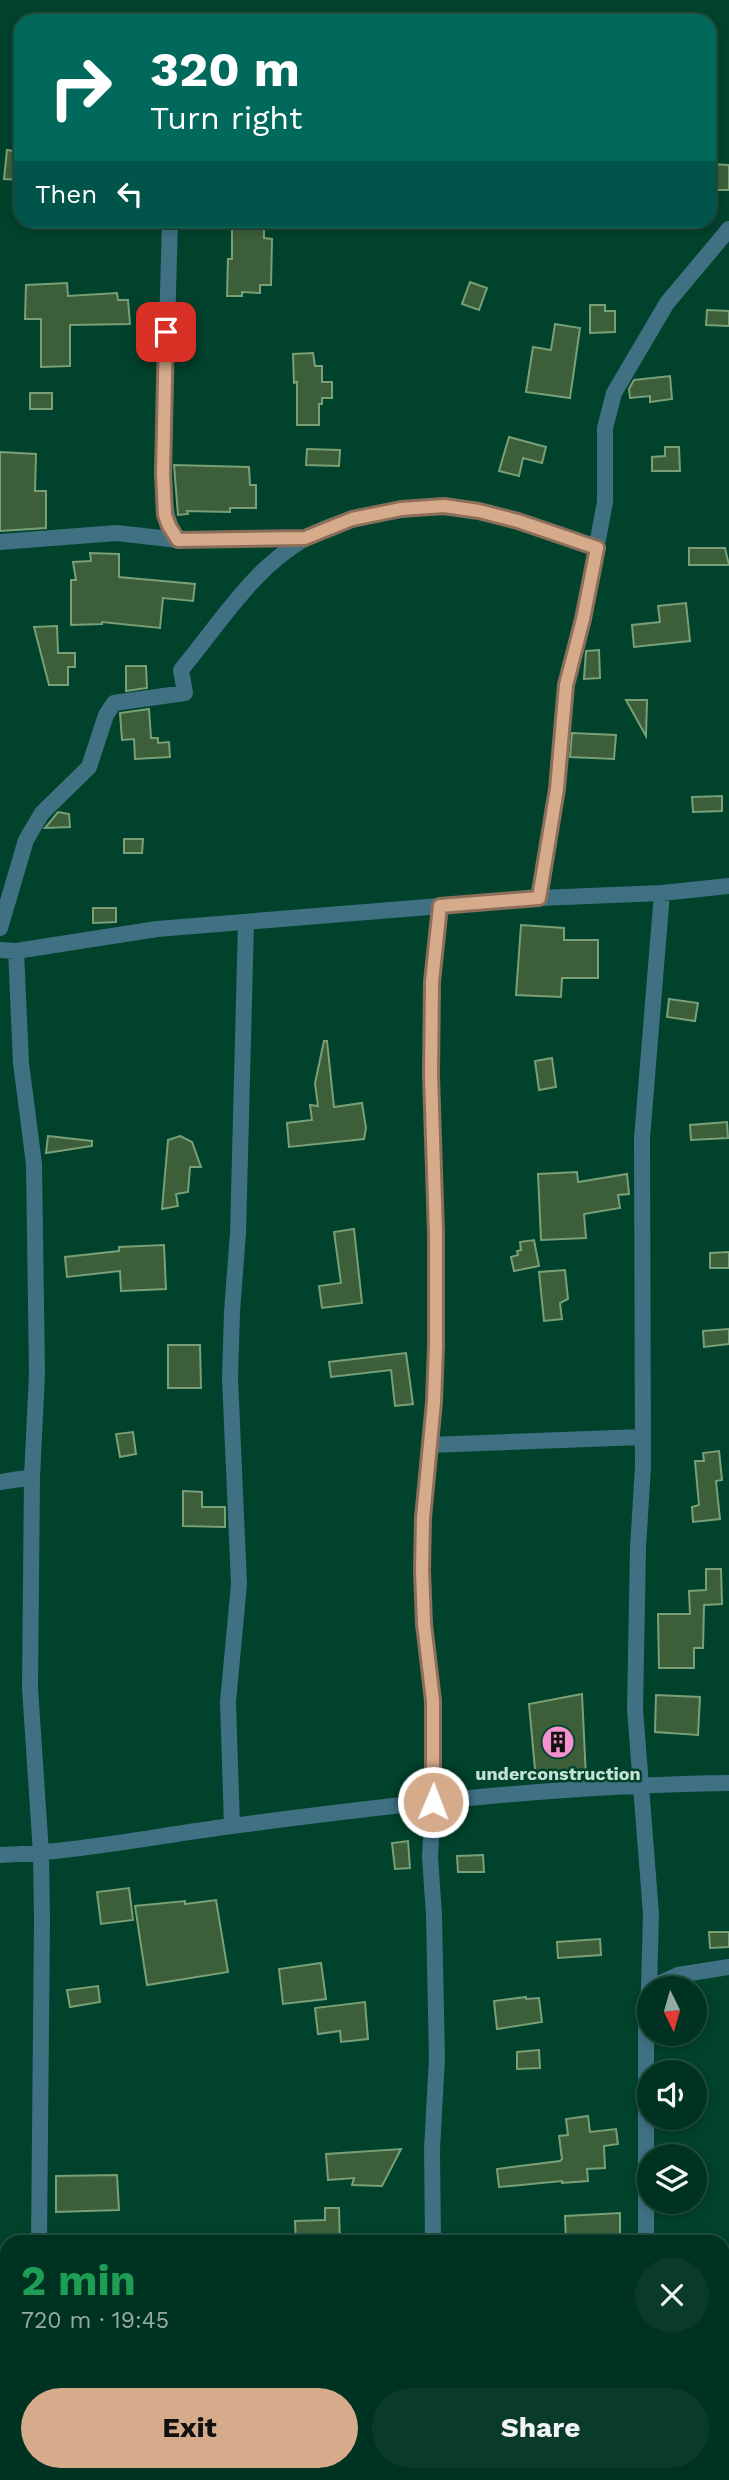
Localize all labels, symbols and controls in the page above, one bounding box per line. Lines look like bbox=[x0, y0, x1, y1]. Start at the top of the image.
text: 320 m bbox=[150, 40, 300, 98]
icon: right bbox=[35, 42, 126, 133]
text: Turn right bbox=[150, 99, 302, 137]
icon: left bbox=[111, 175, 149, 213]
text: Then bbox=[35, 179, 97, 209]
pin bbox=[136, 302, 196, 362]
icon: arrive bbox=[147, 313, 185, 351]
building icon: underconstruction bbox=[539, 1723, 577, 1761]
place label: underconstruction bbox=[475, 1763, 641, 1784]
position arrow bbox=[396, 1765, 470, 1839]
north arrow bbox=[637, 1976, 707, 2046]
map controls bbox=[637, 1976, 707, 2214]
button: sound bbox=[637, 2060, 707, 2130]
button: layers bbox=[637, 2144, 707, 2214]
text: 2 min bbox=[21, 2256, 136, 2305]
button: close bbox=[635, 2258, 709, 2332]
text: 720 m · 19:45 bbox=[21, 2307, 169, 2334]
button: Exit bbox=[21, 2388, 358, 2468]
button: Share bbox=[372, 2388, 709, 2468]

